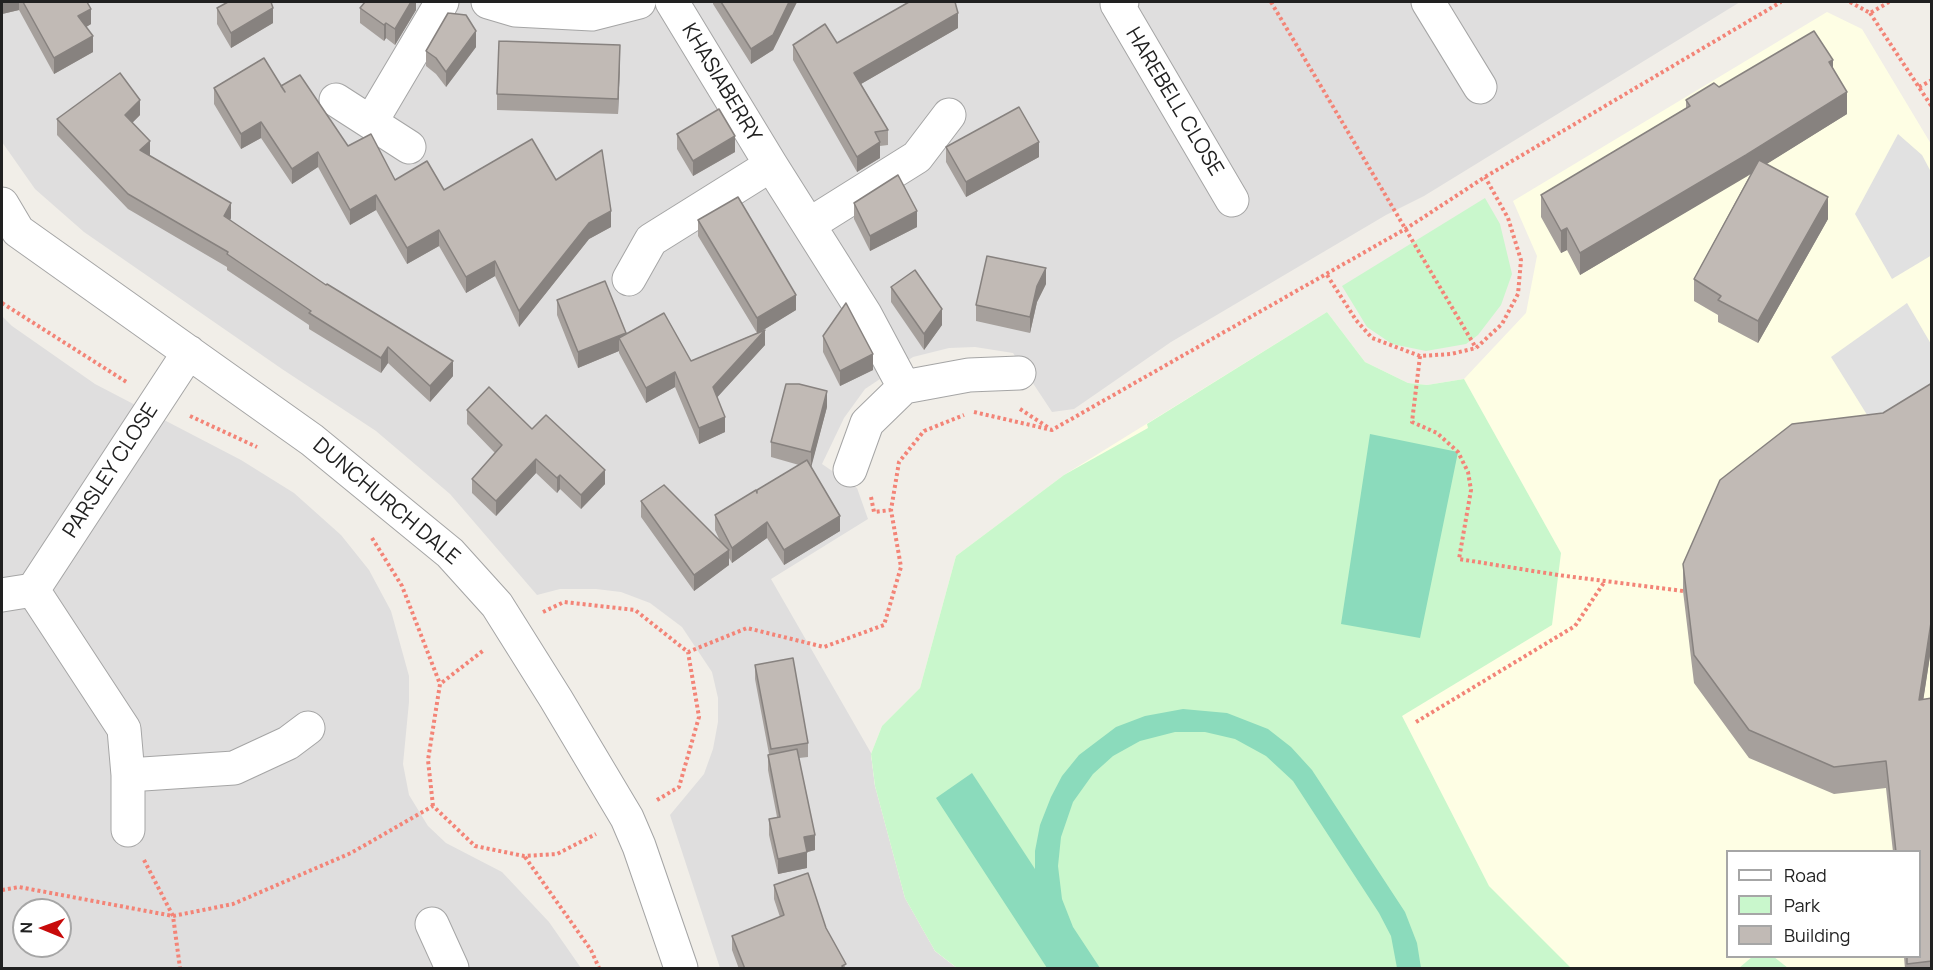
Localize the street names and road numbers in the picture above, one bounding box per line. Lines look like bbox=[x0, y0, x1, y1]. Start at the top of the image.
street label: KHASIABERRY bbox=[676, 19, 766, 147]
street label: HAREBELL CLOSE bbox=[1120, 23, 1228, 181]
street label: PARSLEY CLOSE bbox=[58, 399, 164, 543]
street label: DUNCHURCH DALE bbox=[308, 433, 464, 571]

